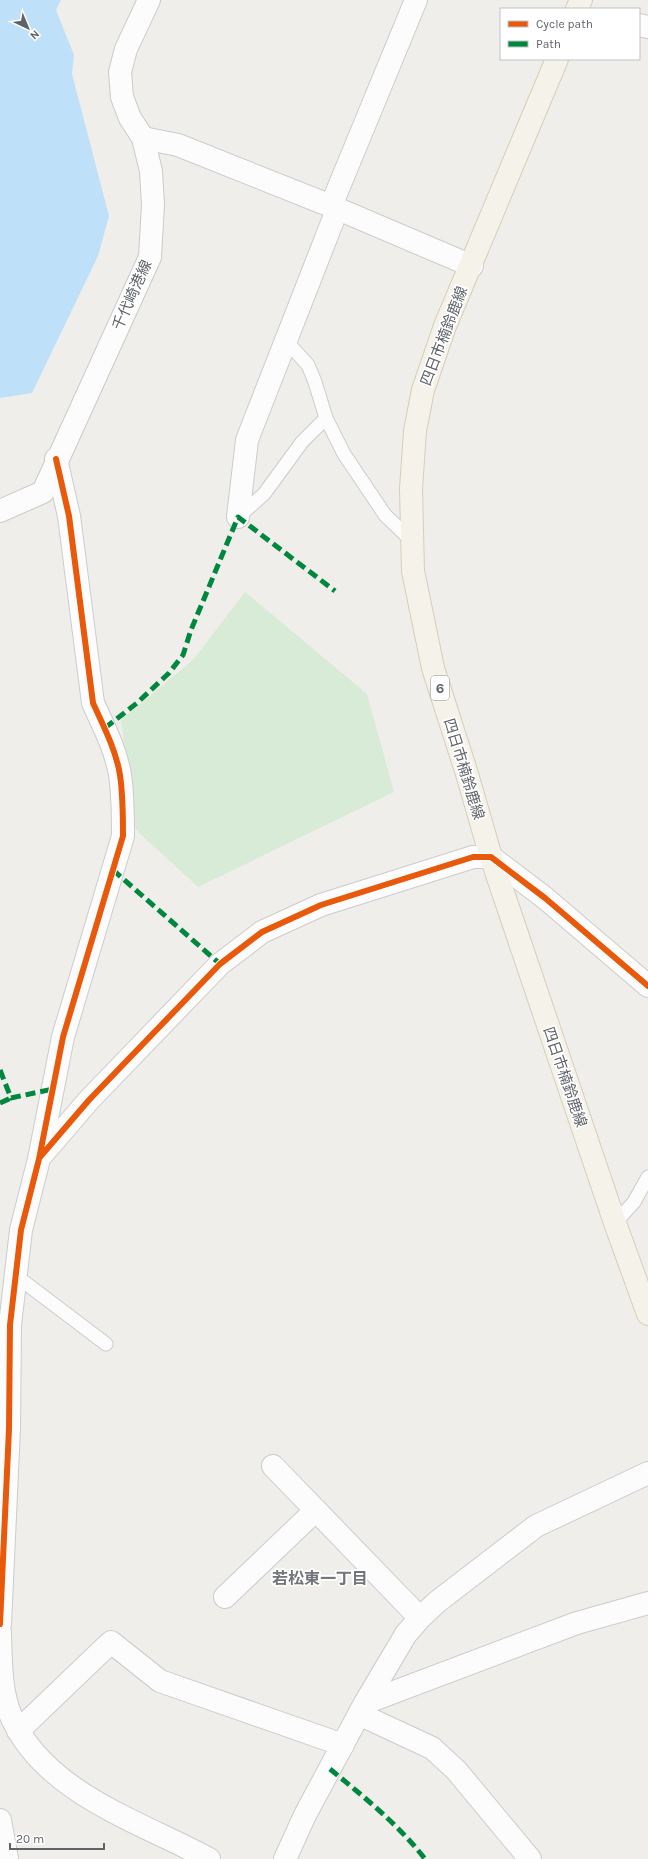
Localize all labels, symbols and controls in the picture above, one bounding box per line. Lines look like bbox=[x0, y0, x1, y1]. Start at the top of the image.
north arrow bbox=[8, 8, 48, 48]
legend bbox=[500, 8, 640, 60]
text: Cycle path bbox=[536, 17, 593, 31]
text: N bbox=[27, 27, 42, 42]
text: Path bbox=[536, 37, 561, 51]
street label: 千代崎港線 bbox=[109, 257, 155, 333]
street label: 四日市楠鈴鹿線 bbox=[417, 284, 471, 388]
road number: 6 bbox=[431, 676, 449, 700]
street label: 四日市楠鈴鹿線 bbox=[440, 716, 488, 822]
street label: 四日市楠鈴鹿線 bbox=[539, 1024, 591, 1130]
district label: 若松東一丁目 bbox=[272, 1569, 368, 1588]
scale bar bbox=[10, 1825, 104, 1851]
text: 20 m bbox=[16, 1832, 44, 1846]

